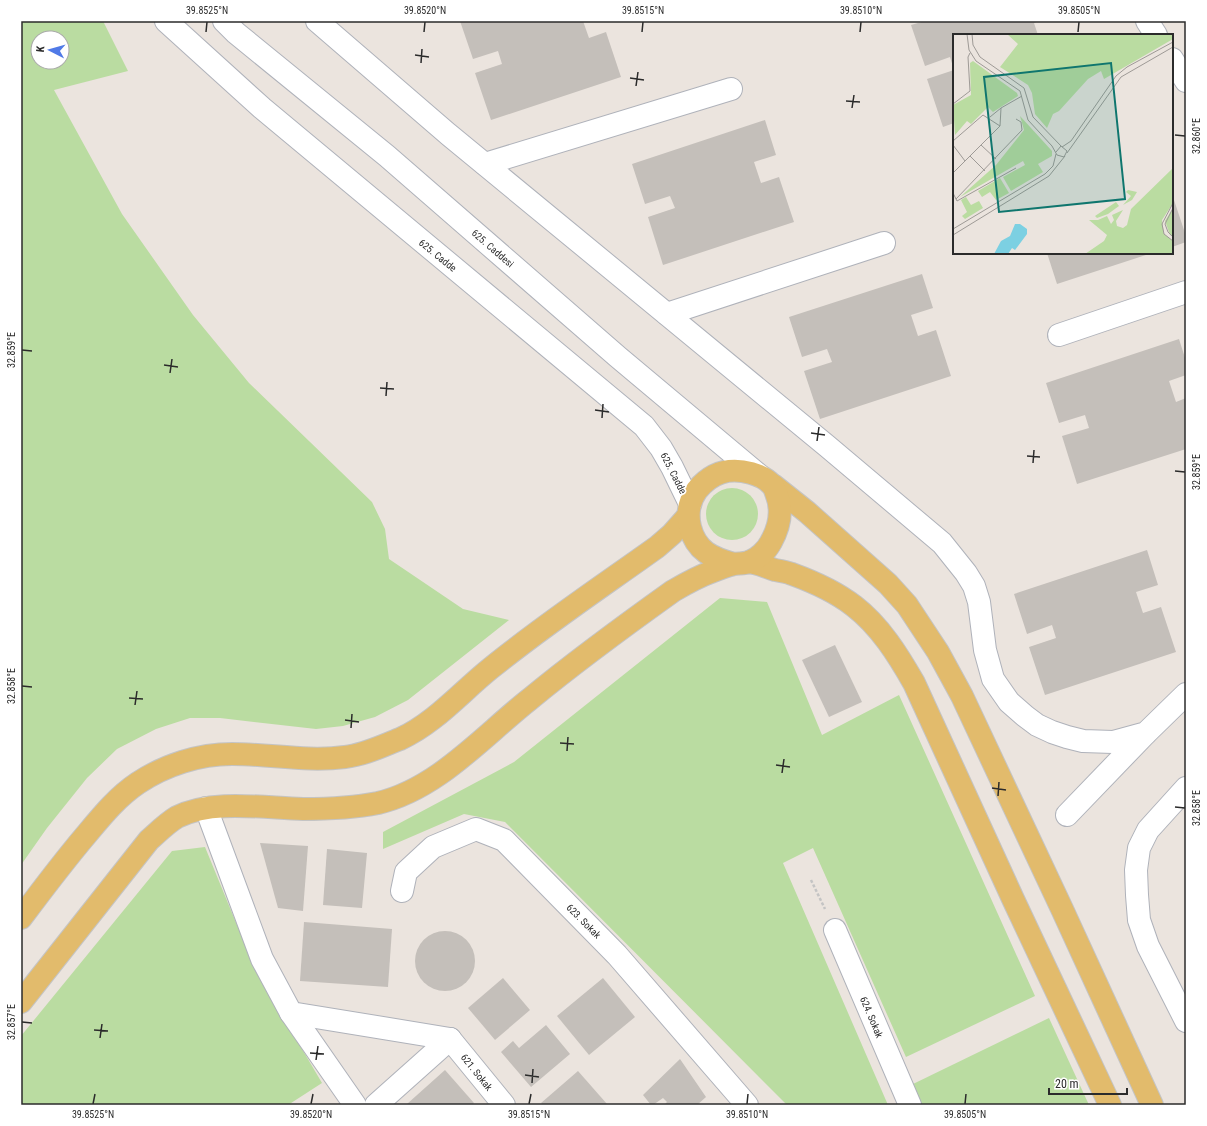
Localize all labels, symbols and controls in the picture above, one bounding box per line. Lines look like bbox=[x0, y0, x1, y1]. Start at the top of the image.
text: 39.8525°N bbox=[186, 5, 228, 16]
text: 39.8520°N bbox=[404, 5, 446, 16]
text: 39.8515°N bbox=[622, 5, 664, 16]
text: 39.8510°N bbox=[840, 5, 882, 16]
text: 39.8505°N bbox=[1058, 5, 1100, 16]
north arrow bbox=[30, 30, 70, 70]
inset map bbox=[953, 34, 1173, 254]
text: K bbox=[34, 44, 47, 53]
text: 32.860°E bbox=[1191, 118, 1202, 154]
street label: 625. Caddesi bbox=[470, 227, 516, 269]
street label: 625. Cadde bbox=[417, 237, 459, 274]
text: 32.859°E bbox=[6, 332, 17, 368]
street label: 625. Cadde bbox=[658, 451, 689, 496]
text: 32.859°E bbox=[1191, 454, 1202, 490]
text: 32.858°E bbox=[6, 668, 17, 704]
text: 32.858°E bbox=[1191, 790, 1202, 826]
street label: 623. Sokak bbox=[564, 902, 603, 941]
street label: 624. Sokak bbox=[858, 995, 885, 1040]
text: 32.857°E bbox=[6, 1004, 17, 1040]
street label: 621. Sokak bbox=[459, 1052, 495, 1093]
scale bar bbox=[1049, 1070, 1127, 1096]
text: 20 m bbox=[1055, 1077, 1079, 1091]
text: 39.8525°N bbox=[72, 1109, 114, 1120]
text: 39.8520°N bbox=[290, 1109, 332, 1120]
text: 39.8515°N bbox=[508, 1109, 550, 1120]
text: 39.8510°N bbox=[726, 1109, 768, 1120]
text: 39.8505°N bbox=[944, 1109, 986, 1120]

